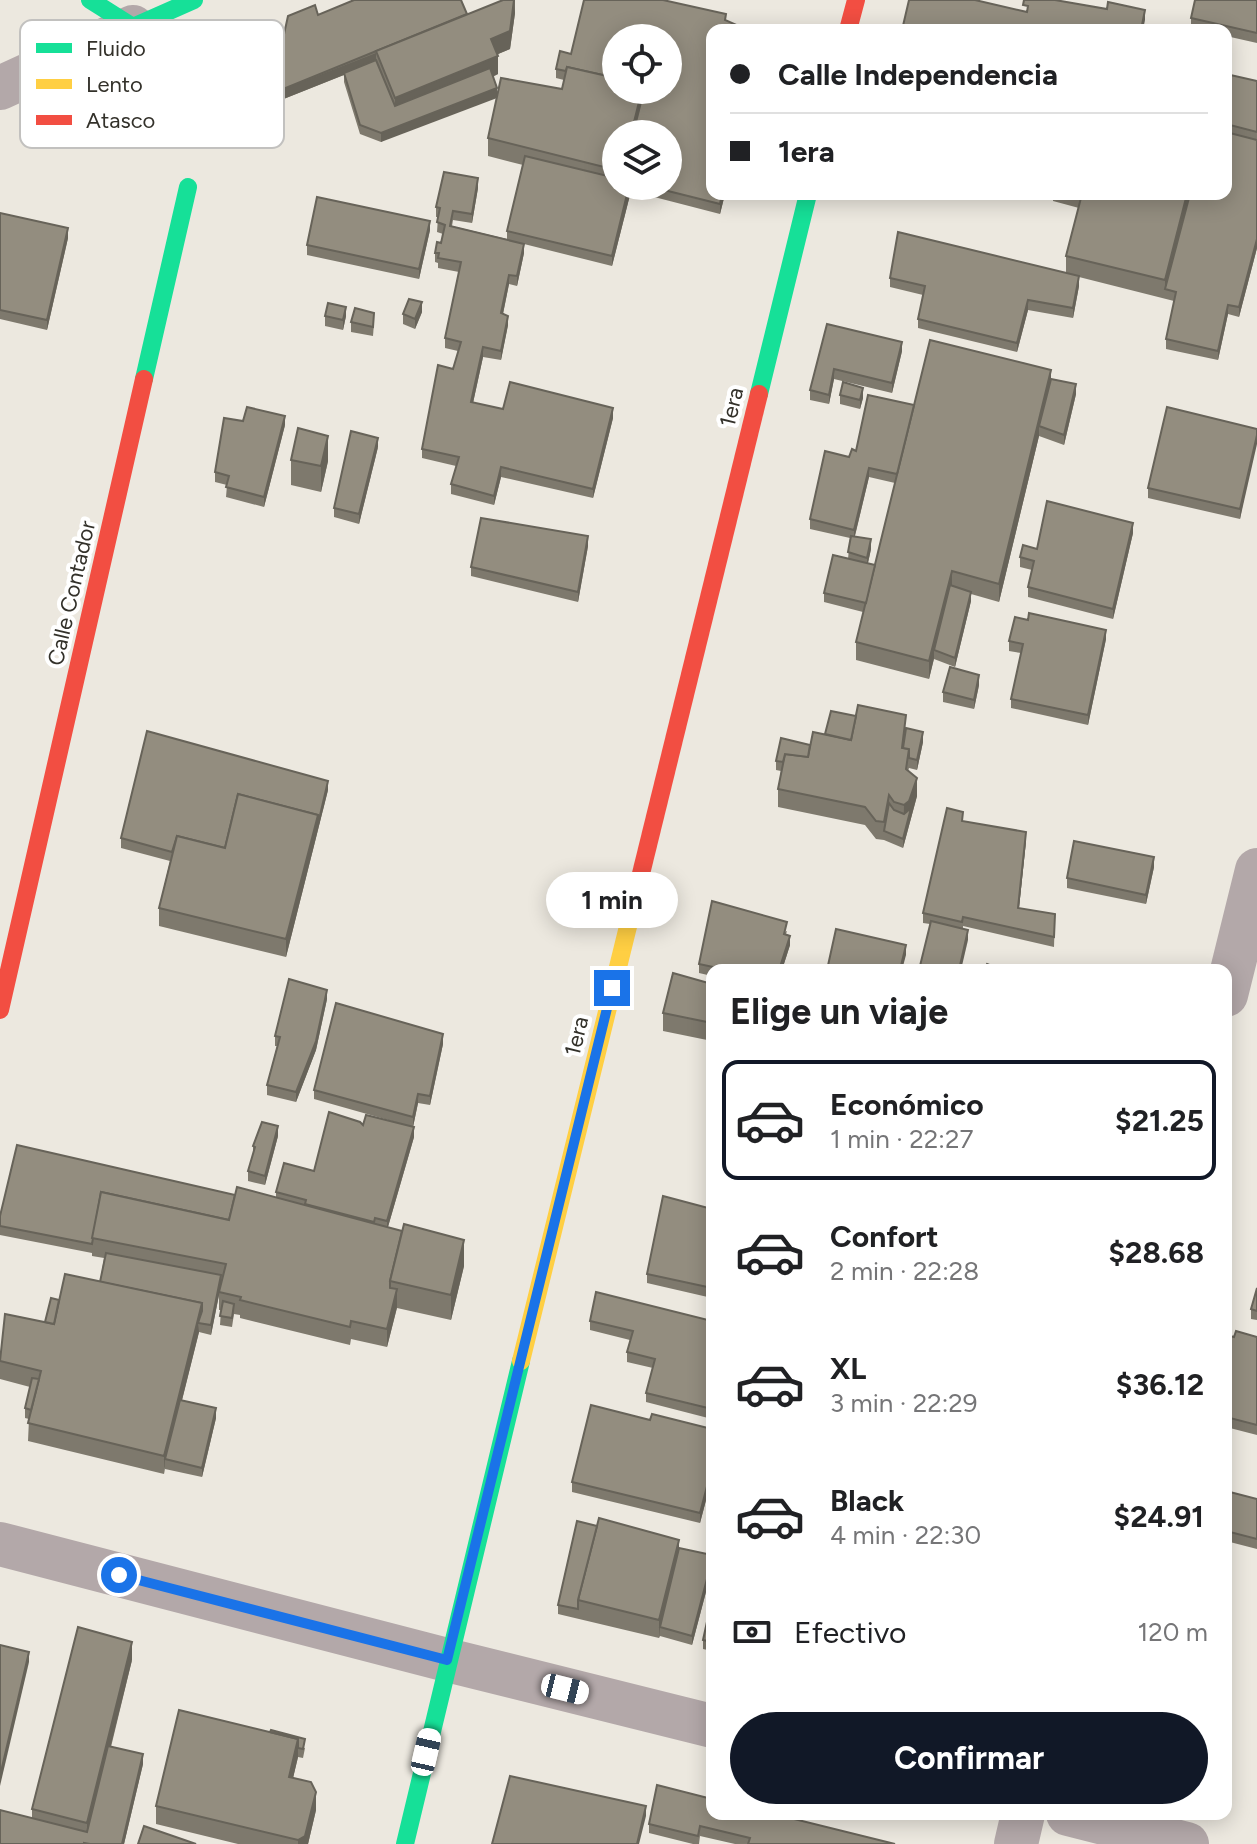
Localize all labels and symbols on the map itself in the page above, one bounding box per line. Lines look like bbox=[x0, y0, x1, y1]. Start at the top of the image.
legend bbox=[20, 20, 284, 148]
text: Fluido bbox=[86, 35, 146, 62]
text: Lento bbox=[86, 71, 143, 98]
text: Atasco bbox=[86, 107, 155, 134]
street label: 1era bbox=[714, 385, 749, 430]
street label: Calle Contador bbox=[42, 518, 101, 668]
callout: 1 min bbox=[546, 872, 678, 928]
route end bbox=[594, 970, 630, 1006]
street label: 1era bbox=[559, 1014, 594, 1059]
route start bbox=[101, 1557, 137, 1593]
car bbox=[539, 1672, 591, 1706]
car bbox=[409, 1726, 443, 1778]

